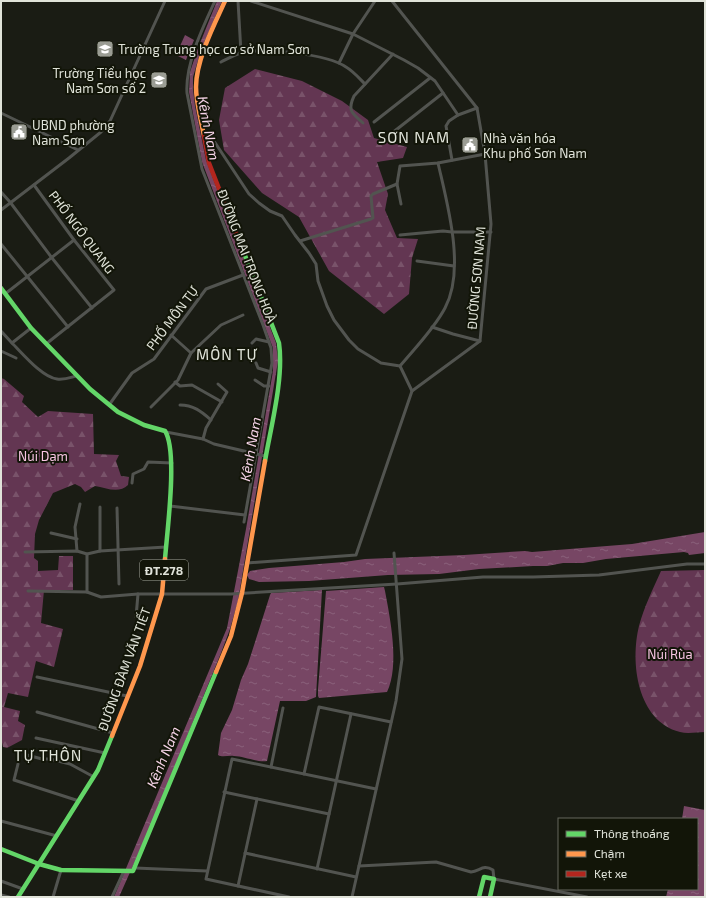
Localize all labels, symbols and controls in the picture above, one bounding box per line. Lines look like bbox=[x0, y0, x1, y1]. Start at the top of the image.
school or university icon: Trường Trung học cơ sở Nam Sơn bbox=[95, 39, 115, 59]
place label: Trường Trung học cơ sở Nam Sơn bbox=[118, 41, 310, 57]
place label: Trường Tiểu học Nam Sơn số 2 bbox=[52, 65, 146, 96]
school or university icon: Trường Tiểu học Nam Sơn số 2 bbox=[149, 70, 169, 90]
water label: Kênh Nam bbox=[194, 95, 224, 161]
place label: UBND phường Nam Sơn bbox=[32, 117, 115, 148]
public building icon: UBND phường Nam Sơn bbox=[9, 122, 29, 142]
district label: SƠN NAM bbox=[378, 128, 450, 146]
place label: Nhà văn hóa Khu phố Sơn Nam bbox=[483, 130, 587, 161]
public building icon: Nhà văn hóa Khu phố Sơn Nam bbox=[460, 135, 480, 155]
street label: ĐƯỜNG MAI TRỌNG HOÀ bbox=[214, 186, 281, 325]
street label: PHỐ NGÔ QUANG bbox=[46, 187, 119, 277]
street label: ĐƯỜNG SƠN NAM bbox=[464, 226, 488, 330]
street label: PHỐ MÔN TỰ bbox=[142, 281, 202, 353]
district label: MÔN TỰ bbox=[196, 345, 258, 363]
water label: Kênh Nam bbox=[236, 416, 264, 482]
park label: Núi Dạm bbox=[18, 448, 68, 464]
road number: ĐT.278 bbox=[140, 560, 188, 580]
street label: ĐƯỜNG ĐÀM VĂN TIẾT bbox=[93, 604, 154, 733]
park label: Núi Rùa bbox=[647, 646, 693, 662]
water label: Kênh Nam bbox=[142, 724, 184, 790]
district label: TỰ THÔN bbox=[14, 746, 82, 764]
legend bbox=[558, 818, 698, 890]
text: Thông thoáng bbox=[594, 826, 670, 840]
text: Chậm bbox=[594, 846, 625, 861]
text: Kẹt xe bbox=[594, 866, 627, 881]

